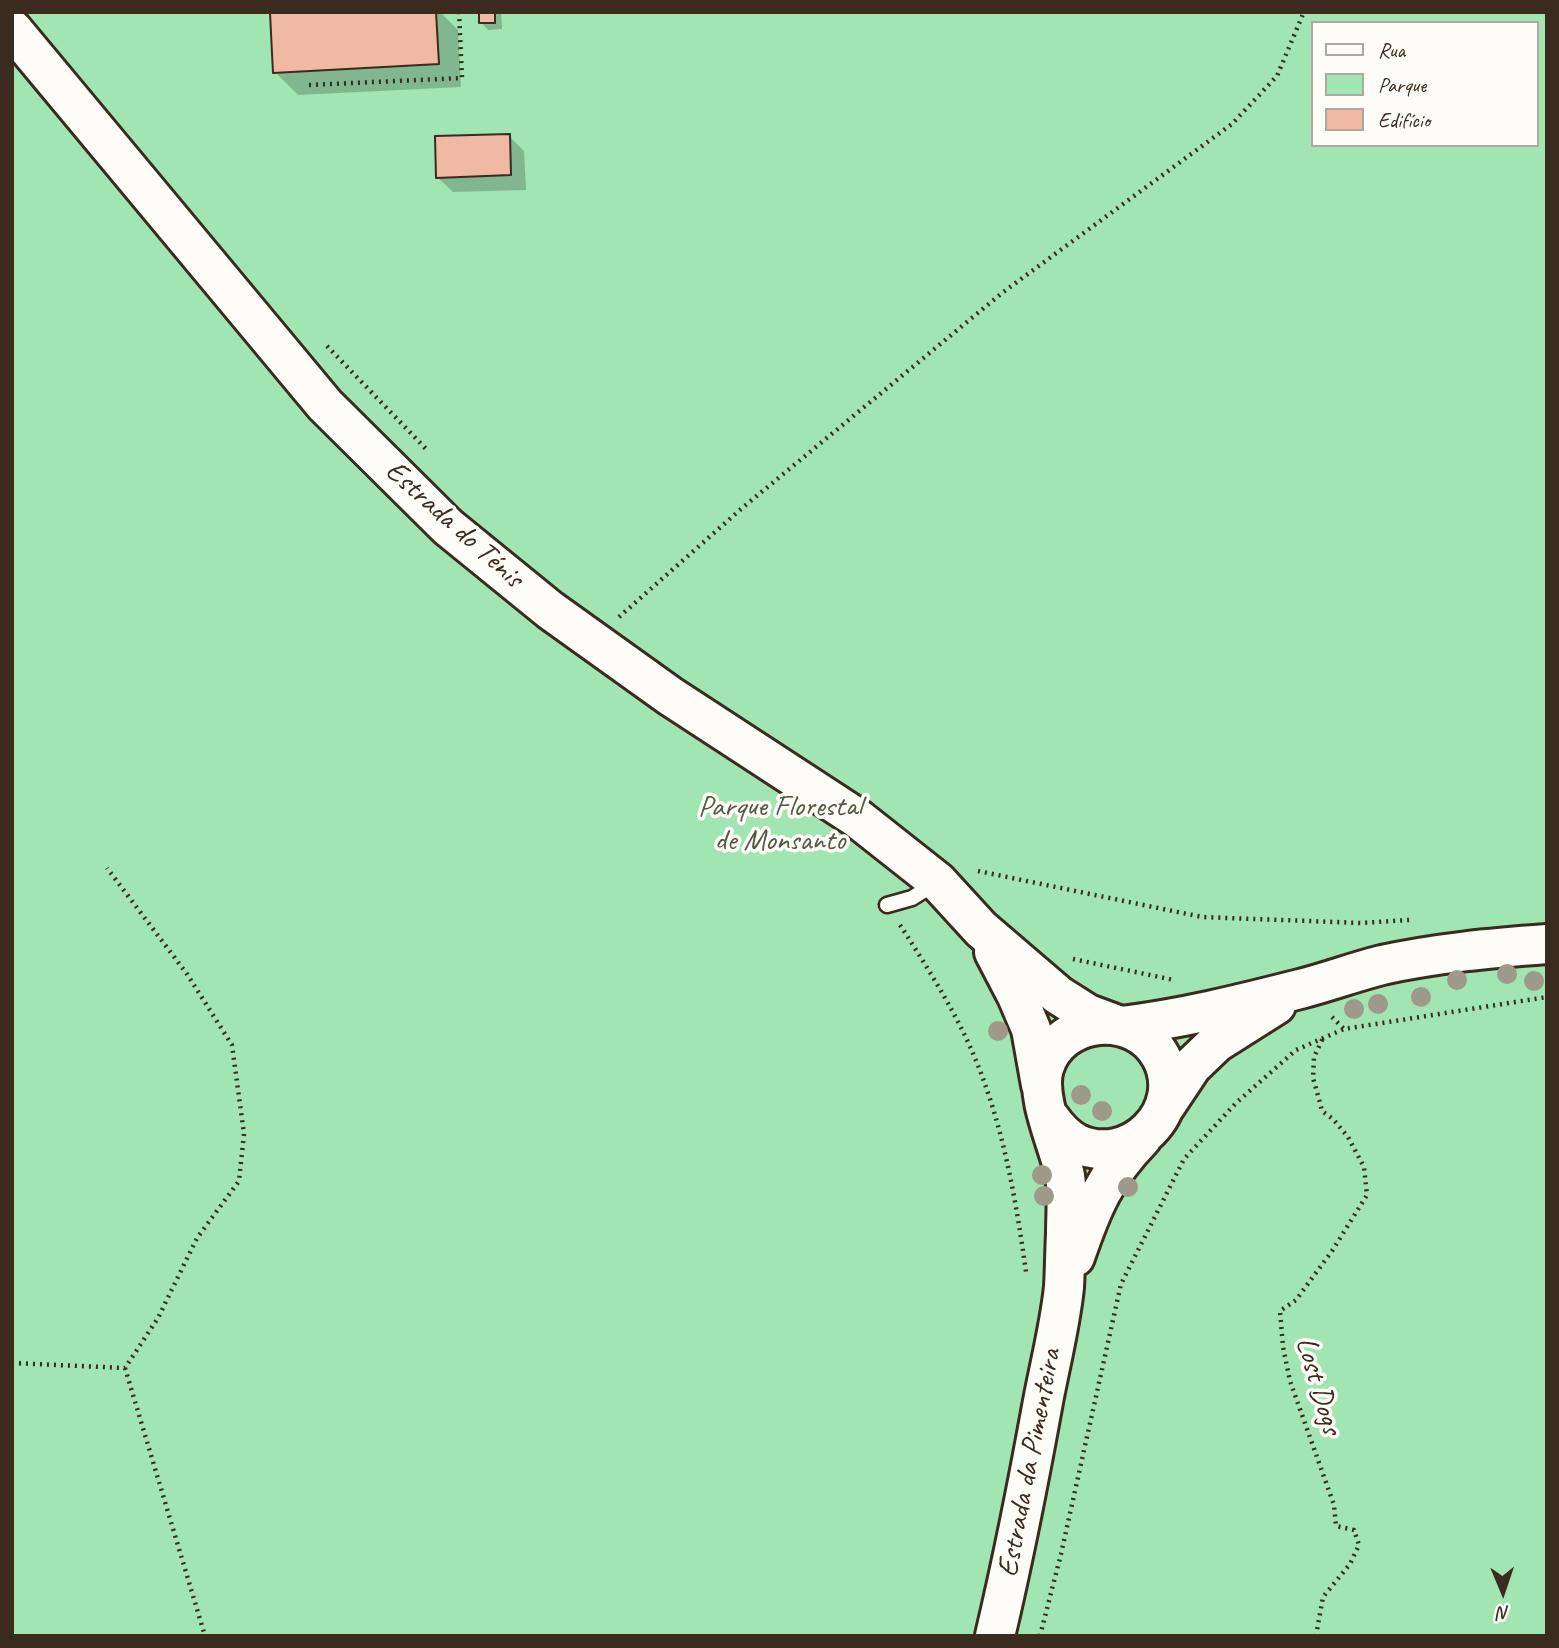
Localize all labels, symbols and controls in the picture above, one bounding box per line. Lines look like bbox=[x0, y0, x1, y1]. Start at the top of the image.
legend bbox=[1310, 21, 1538, 147]
text: Rua bbox=[1378, 37, 1405, 63]
text: Parque bbox=[1378, 72, 1426, 98]
text: Edifício bbox=[1378, 107, 1430, 133]
street label: Estrada do Ténis bbox=[377, 454, 531, 596]
park label: Parque Florestal de Monsanto bbox=[698, 789, 862, 860]
street label: Lost Dogs bbox=[1287, 1333, 1349, 1439]
street label: Estrada da Pimenteira bbox=[990, 1346, 1070, 1580]
north arrow bbox=[1468, 1557, 1538, 1627]
text: N bbox=[1497, 1601, 1510, 1625]

